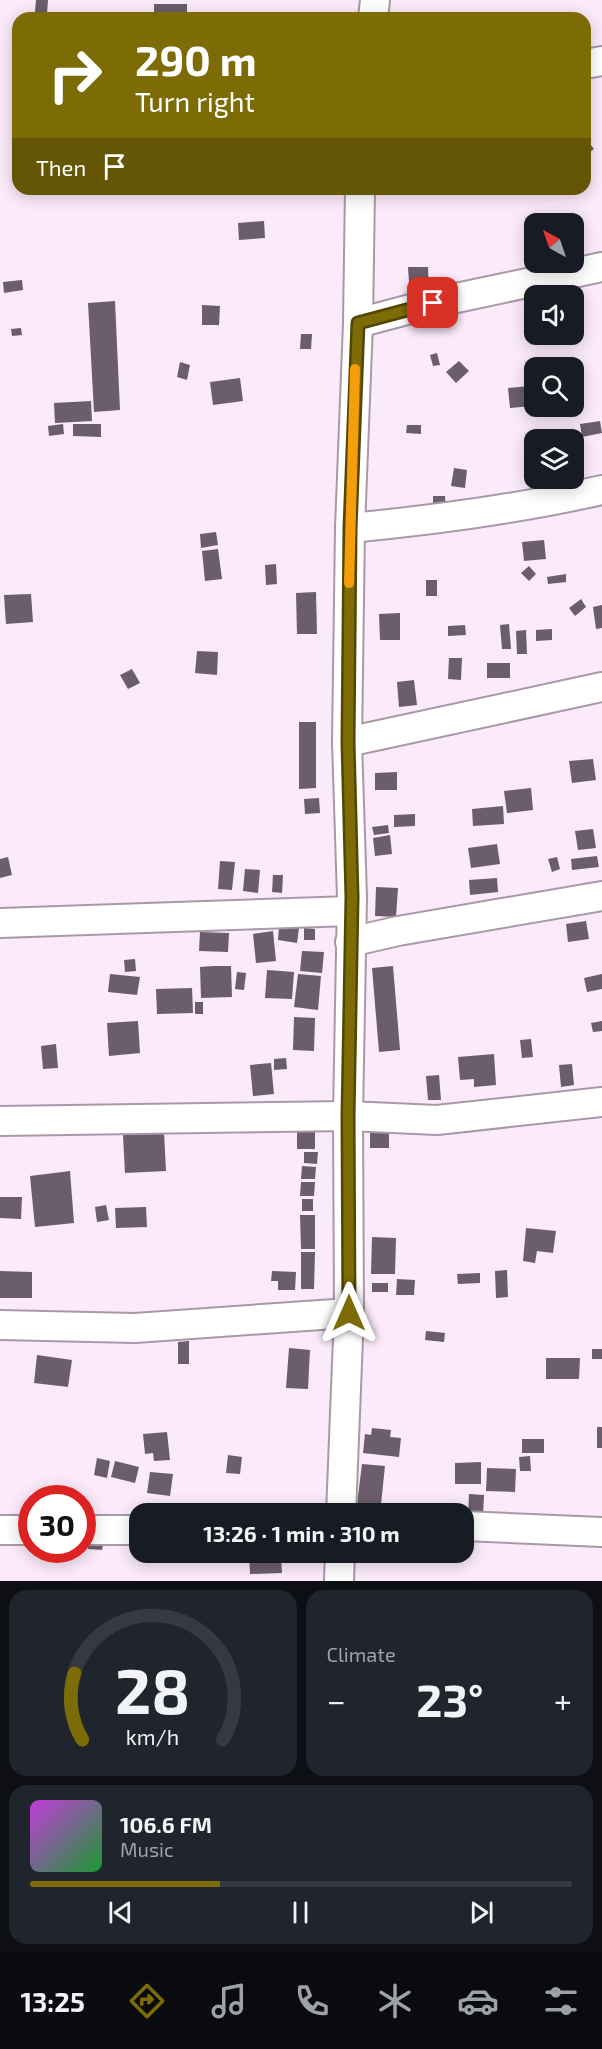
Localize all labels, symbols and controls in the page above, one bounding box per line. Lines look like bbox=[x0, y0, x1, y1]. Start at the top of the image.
text: 290 m bbox=[135, 34, 257, 84]
icon: right bbox=[36, 36, 114, 114]
text: Turn right bbox=[135, 85, 255, 117]
icon: arrive bbox=[98, 150, 131, 183]
text: Then bbox=[36, 154, 86, 180]
north arrow bbox=[524, 213, 584, 273]
map controls bbox=[524, 213, 584, 489]
pin bbox=[407, 277, 458, 328]
button: sound bbox=[524, 285, 584, 345]
icon: arrive bbox=[416, 286, 449, 319]
button: search bbox=[524, 357, 584, 417]
button: layers bbox=[524, 429, 584, 489]
position arrow bbox=[317, 1281, 381, 1345]
speed limit sign: 30 bbox=[18, 1485, 96, 1563]
text: 13:26 · 1 min · 310 m bbox=[203, 1520, 400, 1546]
text: Climate bbox=[327, 1642, 396, 1666]
text: 28 bbox=[115, 1652, 190, 1727]
text: 23° bbox=[416, 1672, 483, 1726]
text: − bbox=[327, 1680, 346, 1720]
text: + bbox=[554, 1680, 572, 1720]
text: km/h bbox=[126, 1724, 179, 1749]
text: 106.6 FM bbox=[120, 1811, 212, 1837]
text: Music bbox=[120, 1837, 174, 1861]
icon: previous bbox=[104, 1896, 137, 1929]
icon: pause bbox=[284, 1896, 317, 1929]
icon: next bbox=[465, 1896, 498, 1929]
icon: directions bbox=[126, 1980, 168, 2022]
icon: music bbox=[208, 1980, 250, 2022]
icon: phone bbox=[291, 1980, 333, 2022]
icon: climate bbox=[374, 1980, 416, 2022]
icon: car bbox=[457, 1980, 499, 2022]
icon: filters bbox=[540, 1980, 582, 2022]
text: 13:25 bbox=[20, 1985, 85, 2017]

